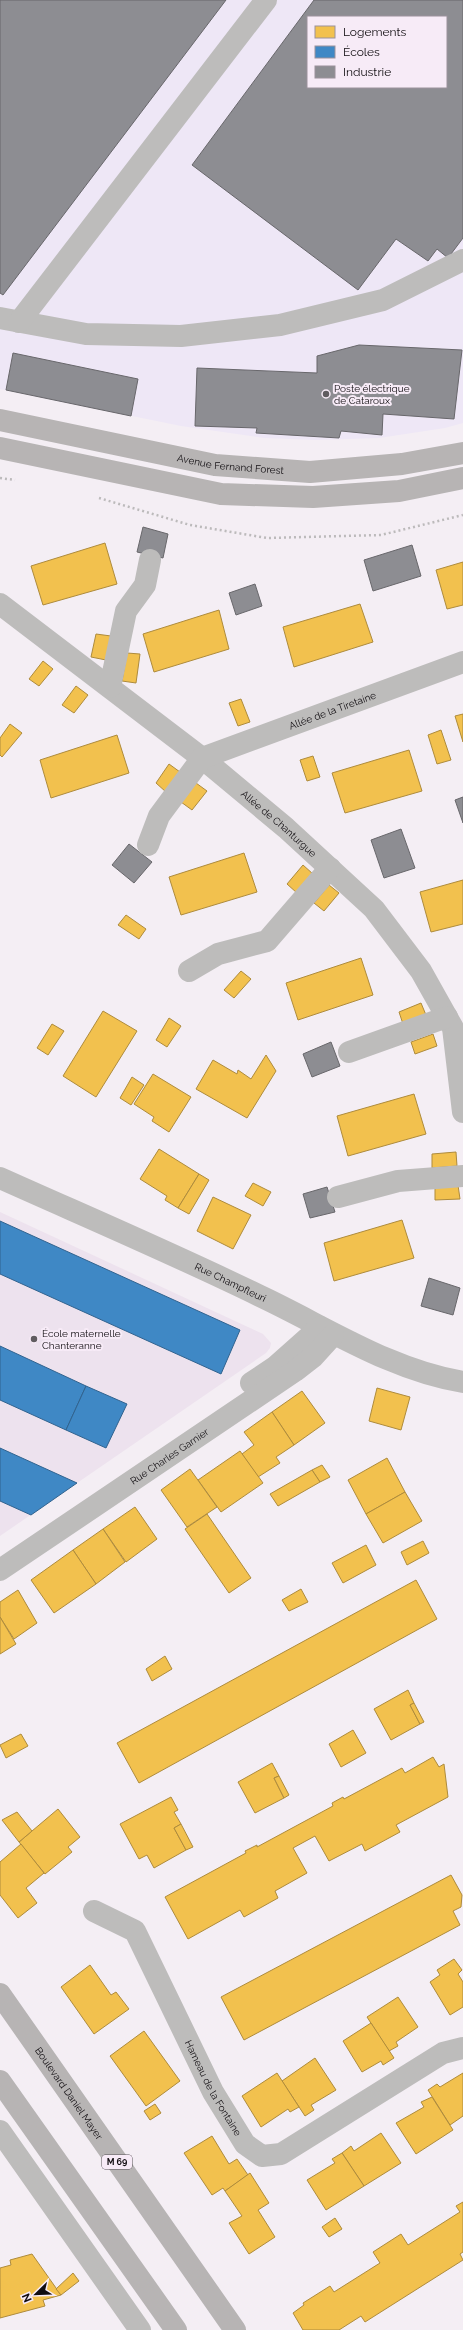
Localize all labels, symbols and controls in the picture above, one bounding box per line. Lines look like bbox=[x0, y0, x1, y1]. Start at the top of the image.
legend bbox=[307, 16, 447, 88]
text: Logements bbox=[343, 25, 406, 39]
text: Écoles bbox=[343, 45, 380, 59]
text: Industrie bbox=[343, 65, 391, 79]
place label: Poste électrique de Cataroux bbox=[334, 383, 410, 406]
marker: Poste électrique de Cataroux bbox=[321, 389, 331, 399]
street label: Avenue Fernand Forest bbox=[176, 452, 285, 476]
street label: Allée de la Tiretaine bbox=[287, 689, 378, 732]
street label: Allée de Chanturgue bbox=[239, 788, 319, 859]
street label: Rue Champfleuri bbox=[193, 1261, 268, 1304]
place label: École maternelle Chanteranne bbox=[42, 1328, 121, 1351]
marker: École maternelle Chanteranne bbox=[29, 1334, 39, 1344]
street label: Rue Charles Garnier bbox=[128, 1426, 211, 1487]
street label: Hameau de la Fontaine bbox=[183, 2038, 244, 2138]
street label: Boulevard Daniel Mayer bbox=[33, 2045, 105, 2142]
road number: M 69 bbox=[102, 2155, 132, 2169]
north arrow bbox=[16, 2274, 56, 2314]
text: N bbox=[20, 2291, 35, 2304]

